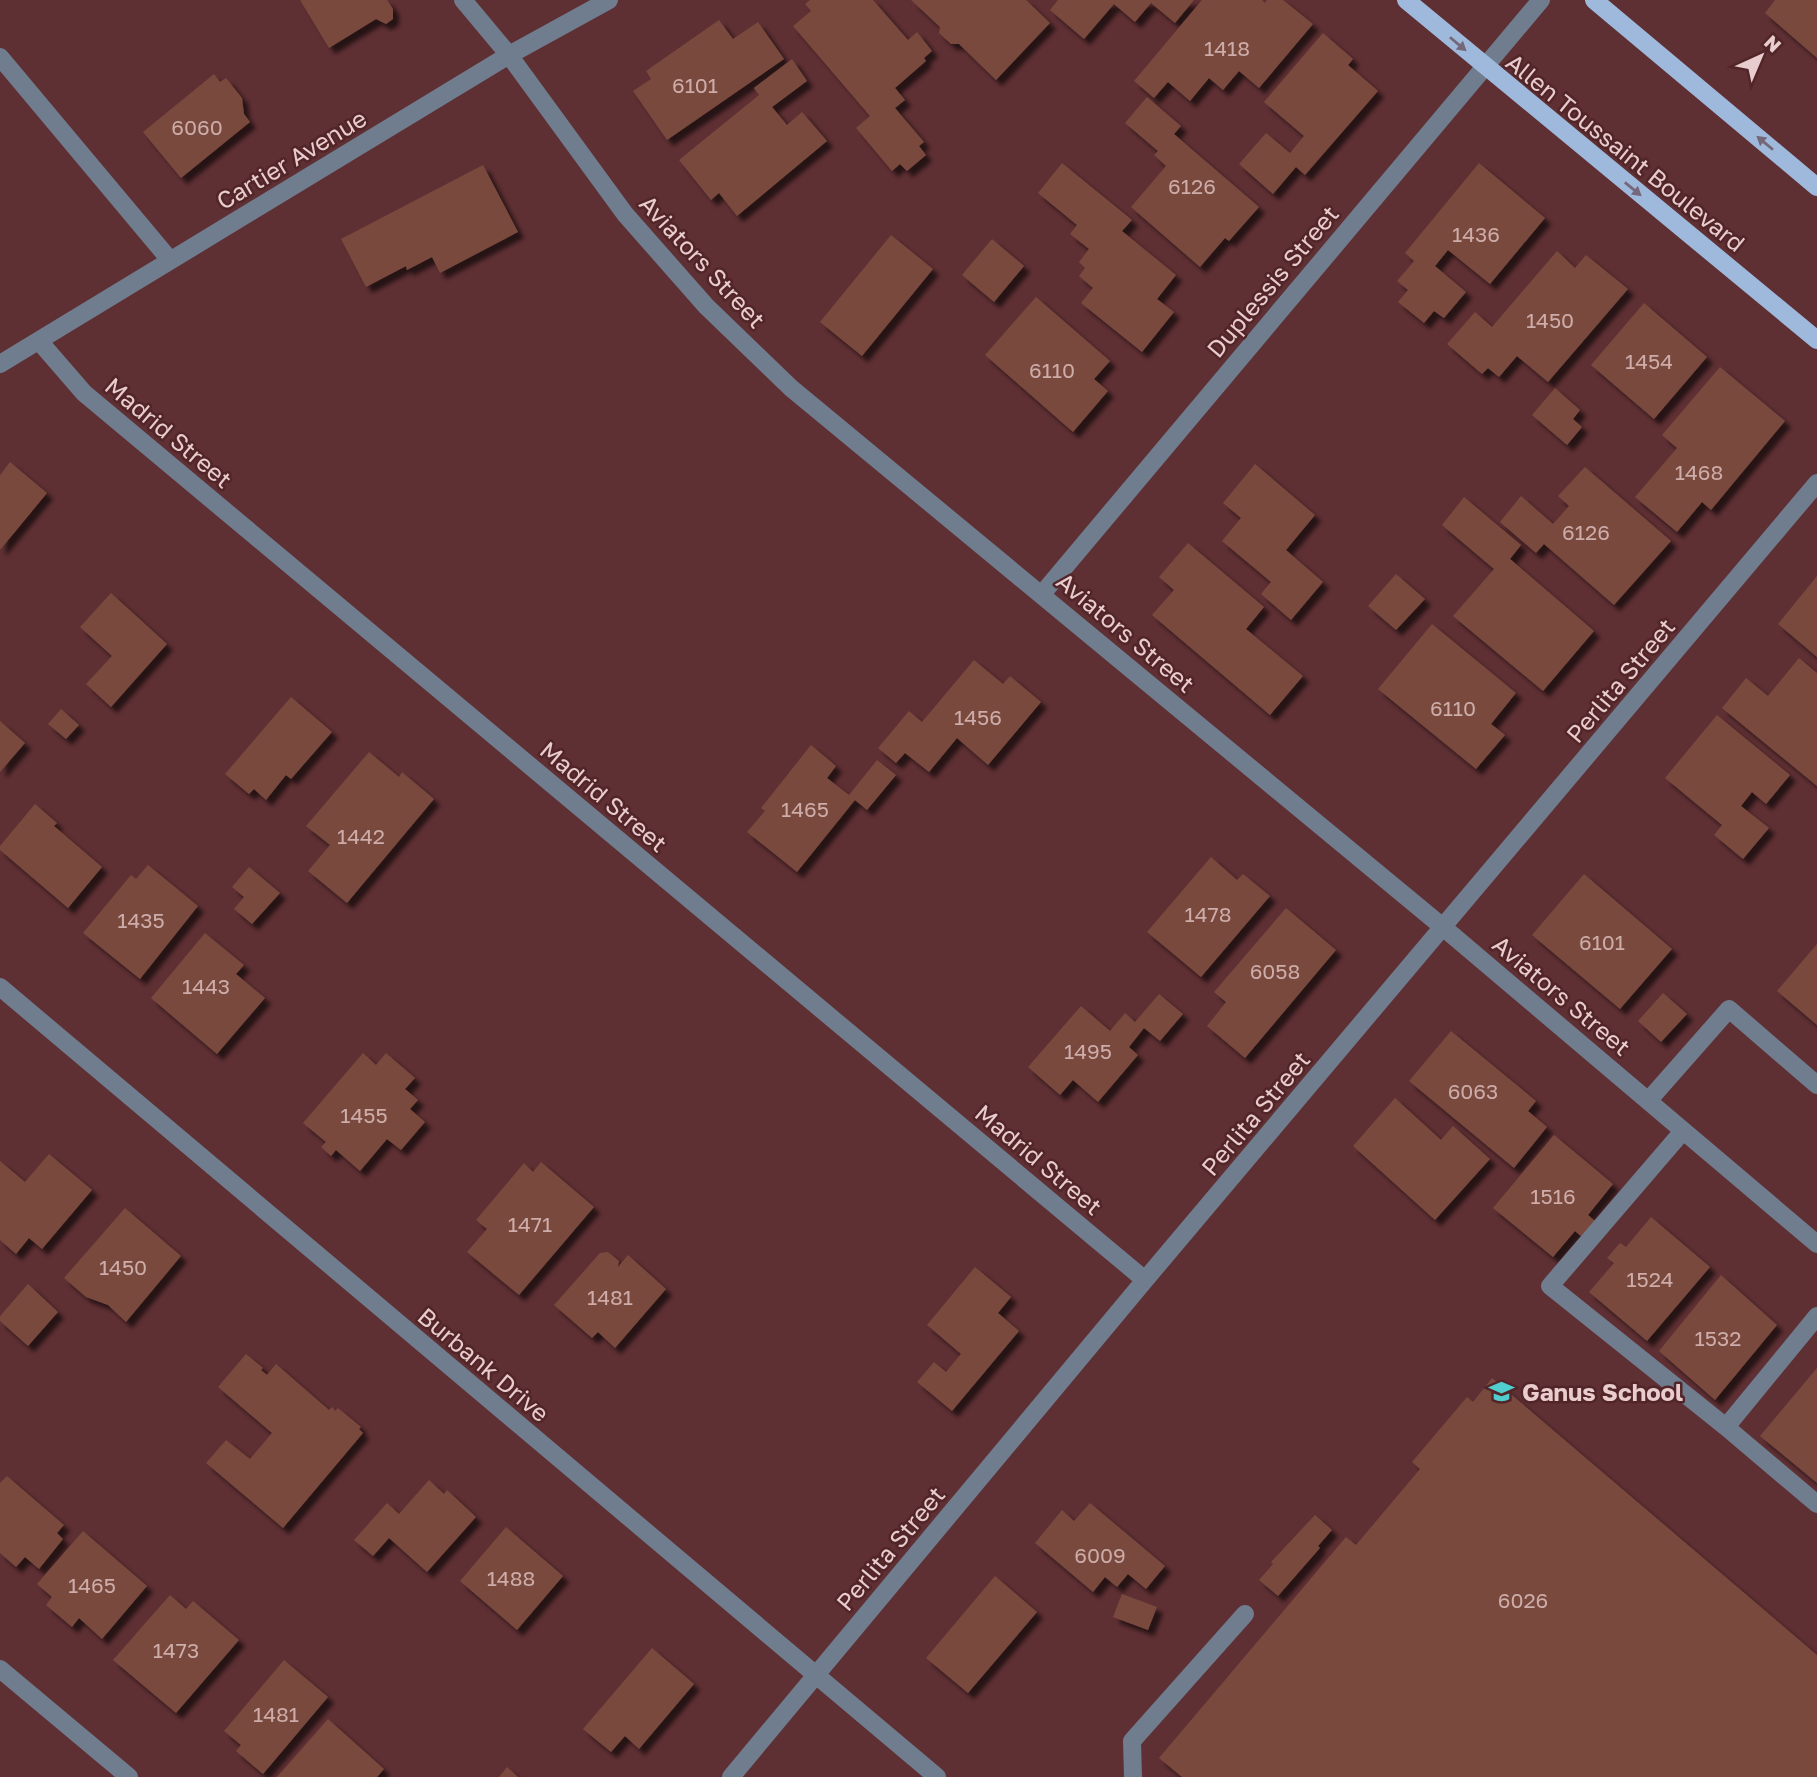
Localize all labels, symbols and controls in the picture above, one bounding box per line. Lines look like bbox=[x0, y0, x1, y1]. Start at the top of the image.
north arrow bbox=[1726, 21, 1796, 91]
text: N bbox=[1760, 30, 1786, 57]
house number: 1418 bbox=[1204, 35, 1250, 61]
one-way arrow bbox=[1449, 36, 1466, 51]
street label: Allen Toussaint Boulevard bbox=[1501, 47, 1751, 257]
house number: 6101 bbox=[672, 72, 718, 98]
street label: Cartier Avenue bbox=[211, 103, 371, 215]
house number: 6060 bbox=[171, 114, 223, 140]
one-way arrow bbox=[1756, 136, 1773, 151]
house number: 6126 bbox=[1168, 173, 1216, 199]
one-way arrow bbox=[1625, 181, 1642, 196]
street label: Aviators Street bbox=[634, 189, 772, 333]
street label: Duplessis Street bbox=[1200, 199, 1344, 363]
house number: 1436 bbox=[1452, 221, 1500, 247]
house number: 1450 bbox=[1526, 307, 1574, 333]
house number: 1454 bbox=[1625, 348, 1673, 374]
house number: 6110 bbox=[1029, 357, 1075, 383]
street label: Madrid Street bbox=[100, 371, 238, 493]
house number: 1468 bbox=[1675, 459, 1723, 485]
house number: 6126 bbox=[1562, 519, 1610, 545]
street label: Aviators Street bbox=[1051, 566, 1201, 698]
street label: Perlita Street bbox=[1560, 612, 1680, 748]
house number: 6110 bbox=[1430, 695, 1476, 721]
house number: 1456 bbox=[954, 704, 1002, 730]
street label: Madrid Street bbox=[535, 735, 673, 857]
house number: 1465 bbox=[781, 796, 829, 822]
house number: 1442 bbox=[337, 823, 385, 849]
house number: 1478 bbox=[1185, 901, 1231, 927]
house number: 1435 bbox=[117, 907, 165, 933]
street label: Aviators Street bbox=[1487, 929, 1637, 1061]
house number: 6101 bbox=[1579, 929, 1625, 955]
house number: 6058 bbox=[1250, 958, 1300, 984]
house number: 1443 bbox=[182, 973, 230, 999]
house number: 1495 bbox=[1064, 1038, 1112, 1064]
street label: Perlita Street bbox=[1195, 1045, 1315, 1181]
house number: 6063 bbox=[1448, 1078, 1498, 1104]
street label: Madrid Street bbox=[970, 1098, 1108, 1220]
house number: 1455 bbox=[340, 1102, 388, 1128]
house number: 1516 bbox=[1530, 1183, 1576, 1209]
house number: 1471 bbox=[508, 1211, 552, 1237]
house number: 1450 bbox=[99, 1254, 147, 1280]
house number: 1524 bbox=[1626, 1266, 1674, 1292]
house number: 1481 bbox=[587, 1284, 633, 1310]
street label: Burbank Drive bbox=[413, 1301, 555, 1427]
house number: 1532 bbox=[1695, 1325, 1741, 1351]
school or university icon: Ganus School bbox=[1488, 1377, 1516, 1405]
place label: Ganus School bbox=[1522, 1377, 1683, 1406]
street label: Perlita Street bbox=[830, 1480, 950, 1616]
house number: 6009 bbox=[1074, 1542, 1126, 1568]
house number: 1488 bbox=[487, 1565, 535, 1591]
house number: 1465 bbox=[68, 1572, 116, 1598]
house number: 6026 bbox=[1498, 1587, 1548, 1613]
house number: 1473 bbox=[153, 1637, 199, 1663]
house number: 1481 bbox=[253, 1701, 299, 1727]

